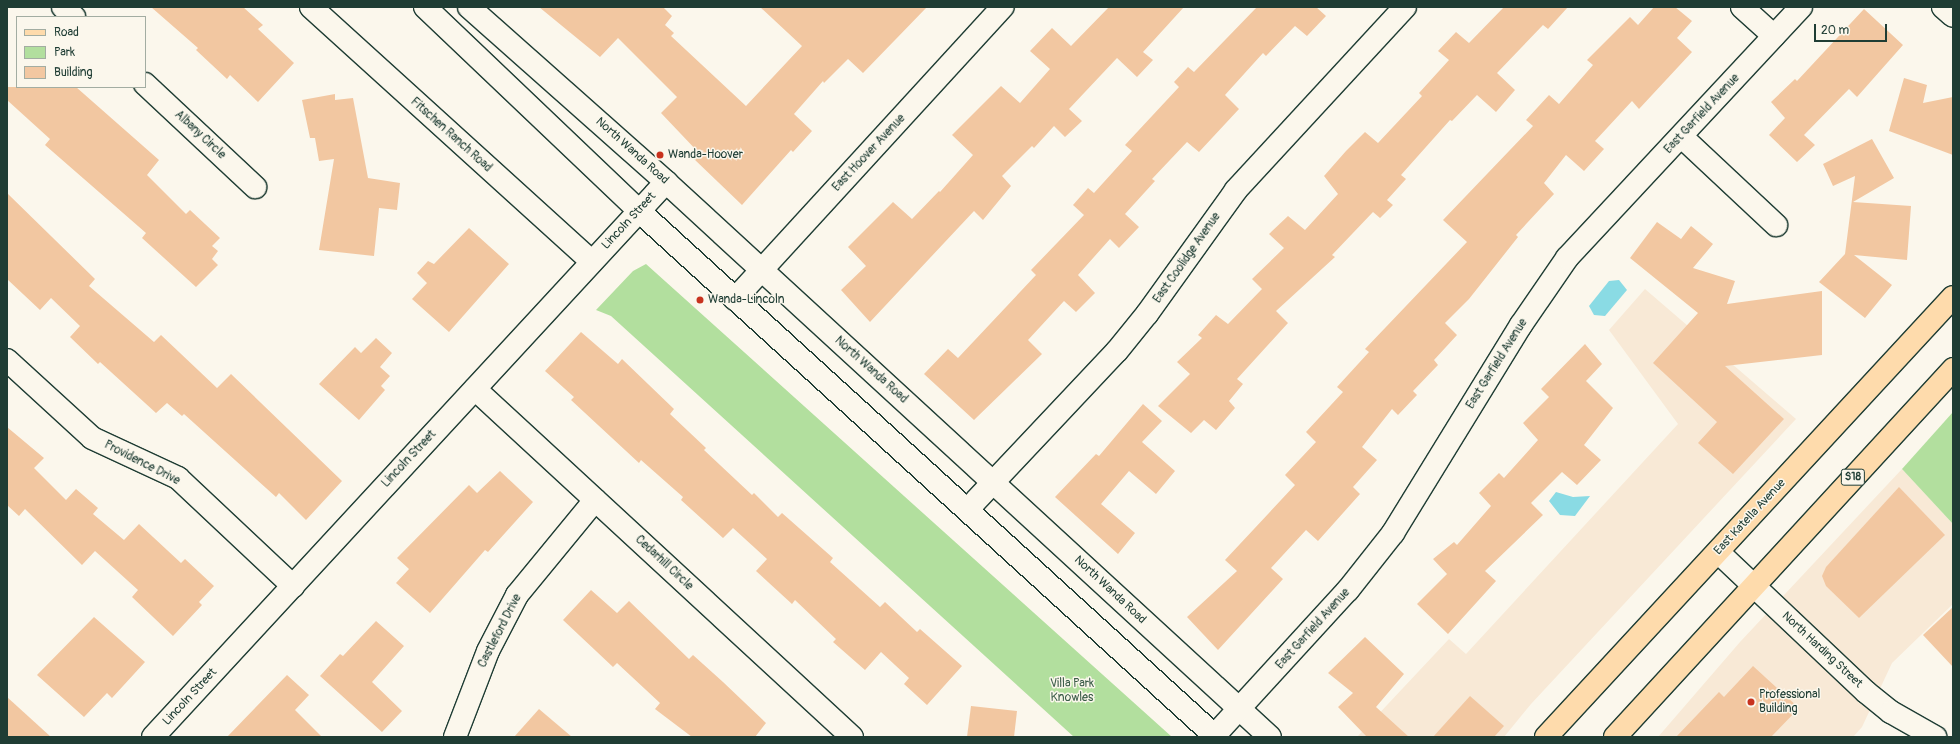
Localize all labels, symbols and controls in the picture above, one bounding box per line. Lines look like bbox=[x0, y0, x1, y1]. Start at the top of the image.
legend bbox=[16, 16, 146, 88]
scale bar bbox=[1816, 16, 1889, 42]
text: 20 m bbox=[1821, 23, 1849, 38]
text: Road bbox=[54, 25, 79, 40]
text: Park bbox=[54, 45, 75, 60]
text: Building bbox=[54, 65, 93, 80]
street label: East Garfield Avenue bbox=[1661, 71, 1743, 157]
street label: Fitschen Ranch Road bbox=[407, 95, 495, 175]
street label: Albany Circle bbox=[171, 108, 229, 162]
street label: East Hoover Avenue bbox=[830, 111, 908, 195]
street label: North Wanda Road bbox=[593, 115, 671, 187]
place label: Wanda-Hoover bbox=[668, 148, 743, 162]
marker: Wanda-Hoover bbox=[655, 150, 665, 160]
street label: Lincoln Street bbox=[599, 189, 659, 253]
street label: East Coolidge Avenue bbox=[1150, 210, 1224, 306]
place label: Wanda-Lincoln bbox=[708, 293, 785, 307]
marker: Wanda-Lincoln bbox=[695, 295, 705, 305]
street label: East Garfield Avenue bbox=[1463, 316, 1531, 412]
street label: North Wanda Road bbox=[832, 334, 910, 406]
street label: Lincoln Street bbox=[379, 427, 439, 491]
street label: Providence Drive bbox=[102, 438, 182, 488]
road number: S18 bbox=[1840, 468, 1866, 486]
street label: East Katella Avenue bbox=[1711, 476, 1789, 558]
street label: Cedarhill Circle bbox=[632, 533, 696, 593]
street label: North Wanda Road bbox=[1071, 553, 1149, 627]
street label: East Garfield Avenue bbox=[1273, 586, 1353, 672]
street label: Castleford Drive bbox=[475, 592, 525, 670]
street label: North Harding Street bbox=[1779, 609, 1865, 691]
street label: Lincoln Street bbox=[160, 665, 220, 729]
park label: Villa Park Knowles bbox=[1050, 677, 1094, 705]
place label: Professional Building bbox=[1759, 688, 1820, 716]
marker: Professional Building bbox=[1746, 697, 1756, 707]

